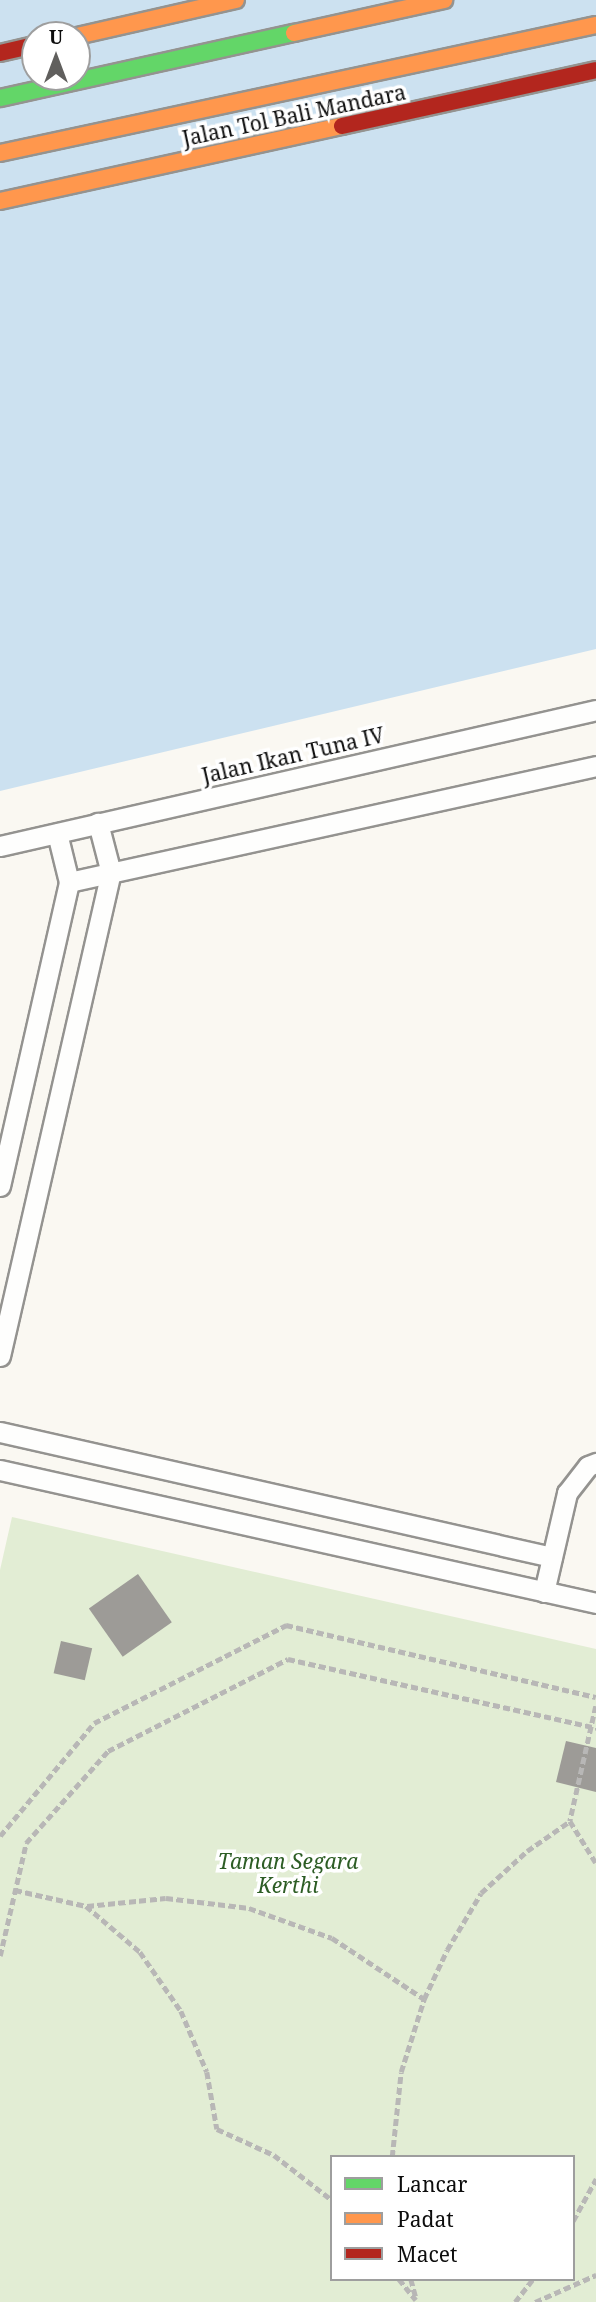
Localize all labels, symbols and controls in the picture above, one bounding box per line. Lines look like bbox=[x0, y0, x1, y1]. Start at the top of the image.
north arrow bbox=[21, 21, 91, 91]
text: U bbox=[49, 24, 63, 50]
street label: Jalan Tol Bali Mandara bbox=[180, 79, 408, 151]
street label: Jalan Ikan Tuna IV bbox=[199, 722, 387, 788]
park label: Taman Segara Kerthi bbox=[218, 1848, 358, 1898]
legend bbox=[330, 2155, 575, 2281]
text: Lancar bbox=[397, 2170, 468, 2198]
text: Padat bbox=[397, 2205, 454, 2233]
text: Macet bbox=[397, 2240, 457, 2268]

